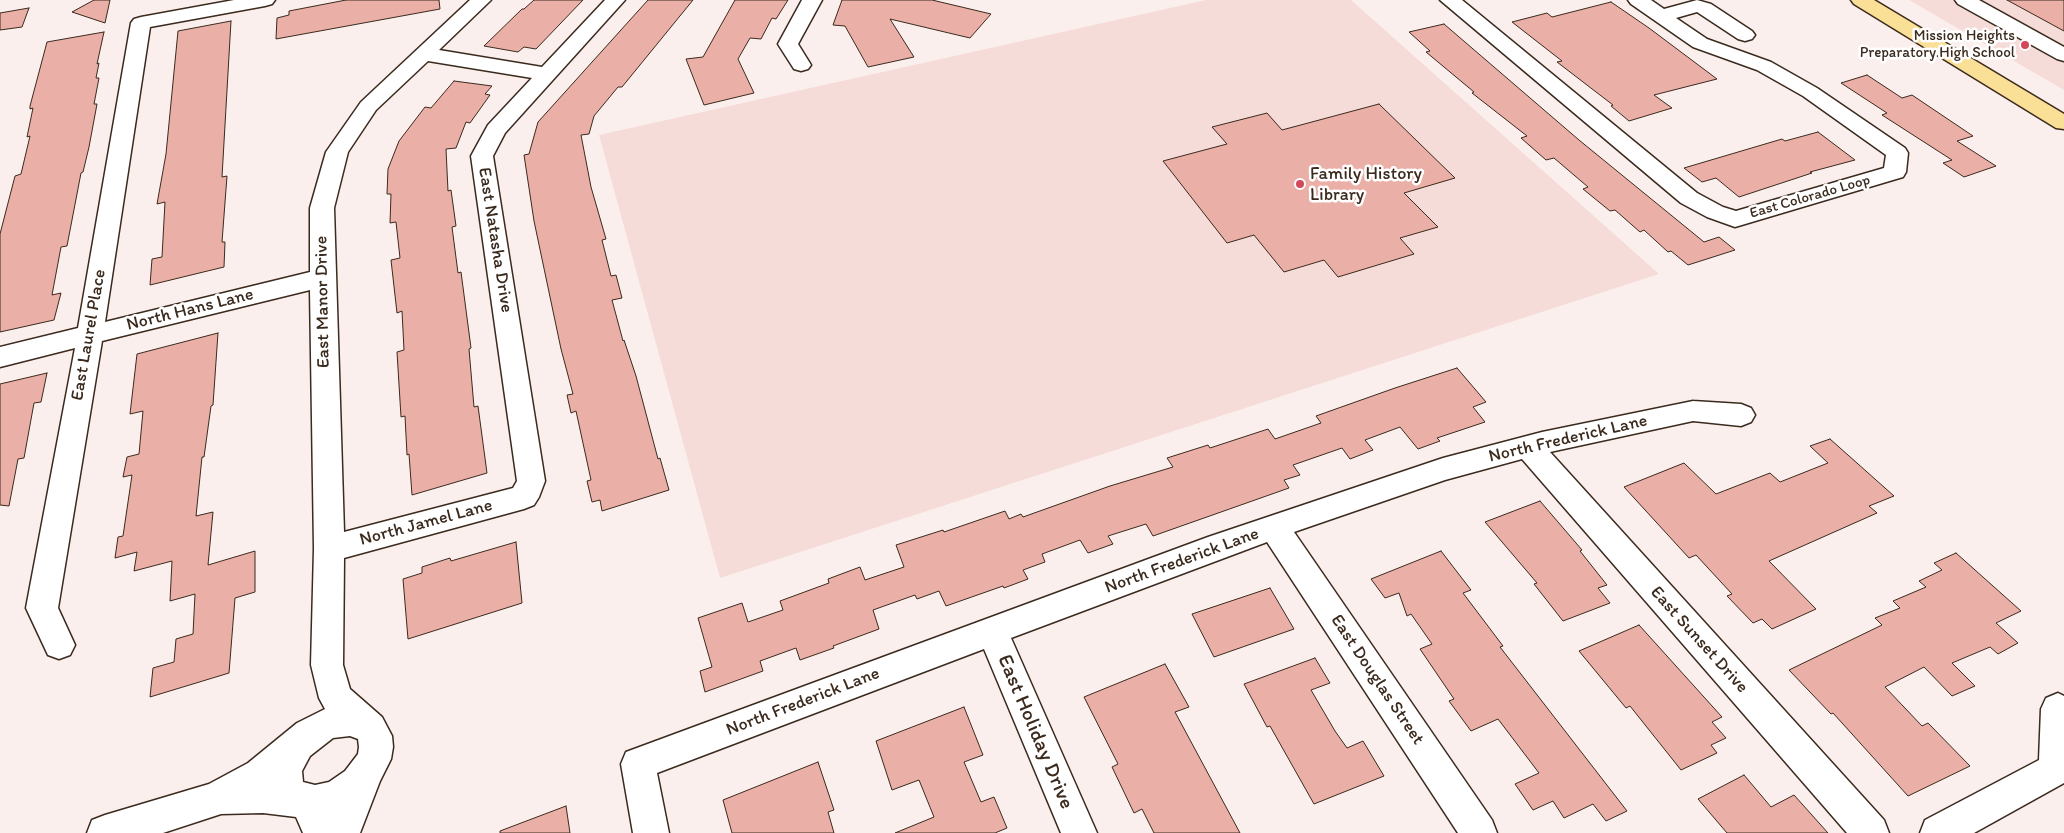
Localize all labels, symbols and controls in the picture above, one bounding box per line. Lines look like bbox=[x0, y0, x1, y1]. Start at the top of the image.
place label: Mission Heights Preparatory High School bbox=[1860, 27, 2015, 62]
marker: Mission Heights Preparatory High School bbox=[2019, 39, 2031, 51]
place label: Family History Library bbox=[1310, 163, 1422, 205]
street label: East Natasha Drive bbox=[473, 166, 517, 314]
street label: East Colorado Loop bbox=[1748, 171, 1872, 223]
marker: Family History Library bbox=[1294, 178, 1306, 190]
street label: East Manor Drive bbox=[311, 236, 335, 368]
street label: East Laurel Place bbox=[67, 268, 111, 402]
street label: North Hans Lane bbox=[124, 284, 256, 336]
street label: North Frederick Lane bbox=[1486, 410, 1650, 468]
street label: North Jamel Lane bbox=[357, 495, 495, 551]
street label: North Frederick Lane bbox=[1102, 523, 1262, 599]
street label: East Sunset Drive bbox=[1645, 582, 1753, 698]
street label: East Douglas Street bbox=[1325, 611, 1429, 749]
street label: East Holiday Drive bbox=[991, 651, 1079, 813]
street label: North Frederick Lane bbox=[723, 663, 883, 741]

